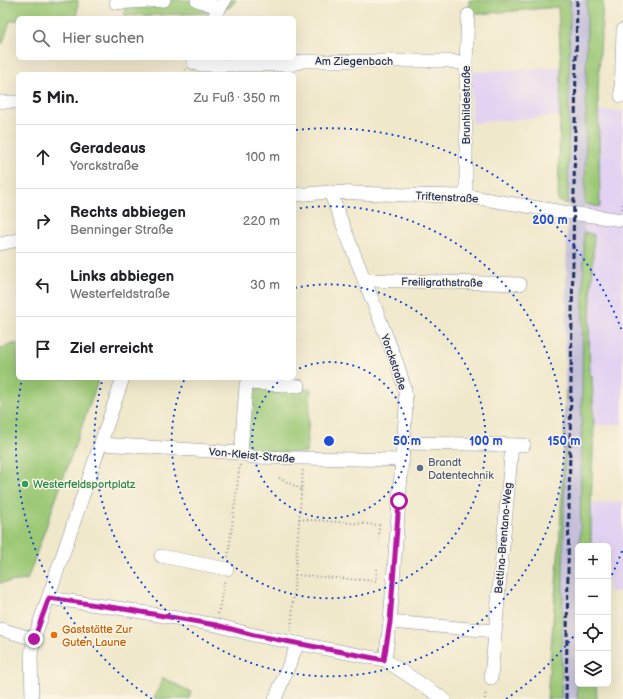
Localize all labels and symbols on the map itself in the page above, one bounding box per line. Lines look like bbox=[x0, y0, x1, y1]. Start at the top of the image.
street label: Am Ziegenbach bbox=[315, 55, 393, 68]
street label: Brunhildestraße bbox=[460, 65, 473, 145]
street label: Triftenstraße bbox=[415, 189, 479, 206]
text: 200 m bbox=[532, 213, 568, 228]
street label: Freiligrathstraße bbox=[401, 275, 483, 290]
street label: Yorckstraße bbox=[378, 332, 409, 392]
centre of rings bbox=[322, 434, 336, 448]
text: 50 m bbox=[393, 434, 421, 449]
text: 100 m bbox=[469, 434, 503, 449]
text: 150 m bbox=[548, 434, 580, 449]
street label: Von-Kleist-Straße bbox=[208, 445, 296, 466]
place label: Brandt Datentechnik bbox=[428, 456, 494, 482]
marker: Brandt Datentechnik bbox=[415, 463, 425, 473]
place label: Westerfeldsportplatz bbox=[33, 478, 136, 491]
marker: Westerfeldsportplatz bbox=[20, 479, 30, 489]
street label: Bettina-Brentano-Weg bbox=[492, 482, 515, 594]
route start bbox=[390, 492, 408, 510]
place label: Gaststätte Zur Guten Laune bbox=[62, 623, 133, 649]
route end bbox=[25, 630, 43, 648]
marker: Gaststätte Zur Guten Laune bbox=[49, 630, 59, 640]

